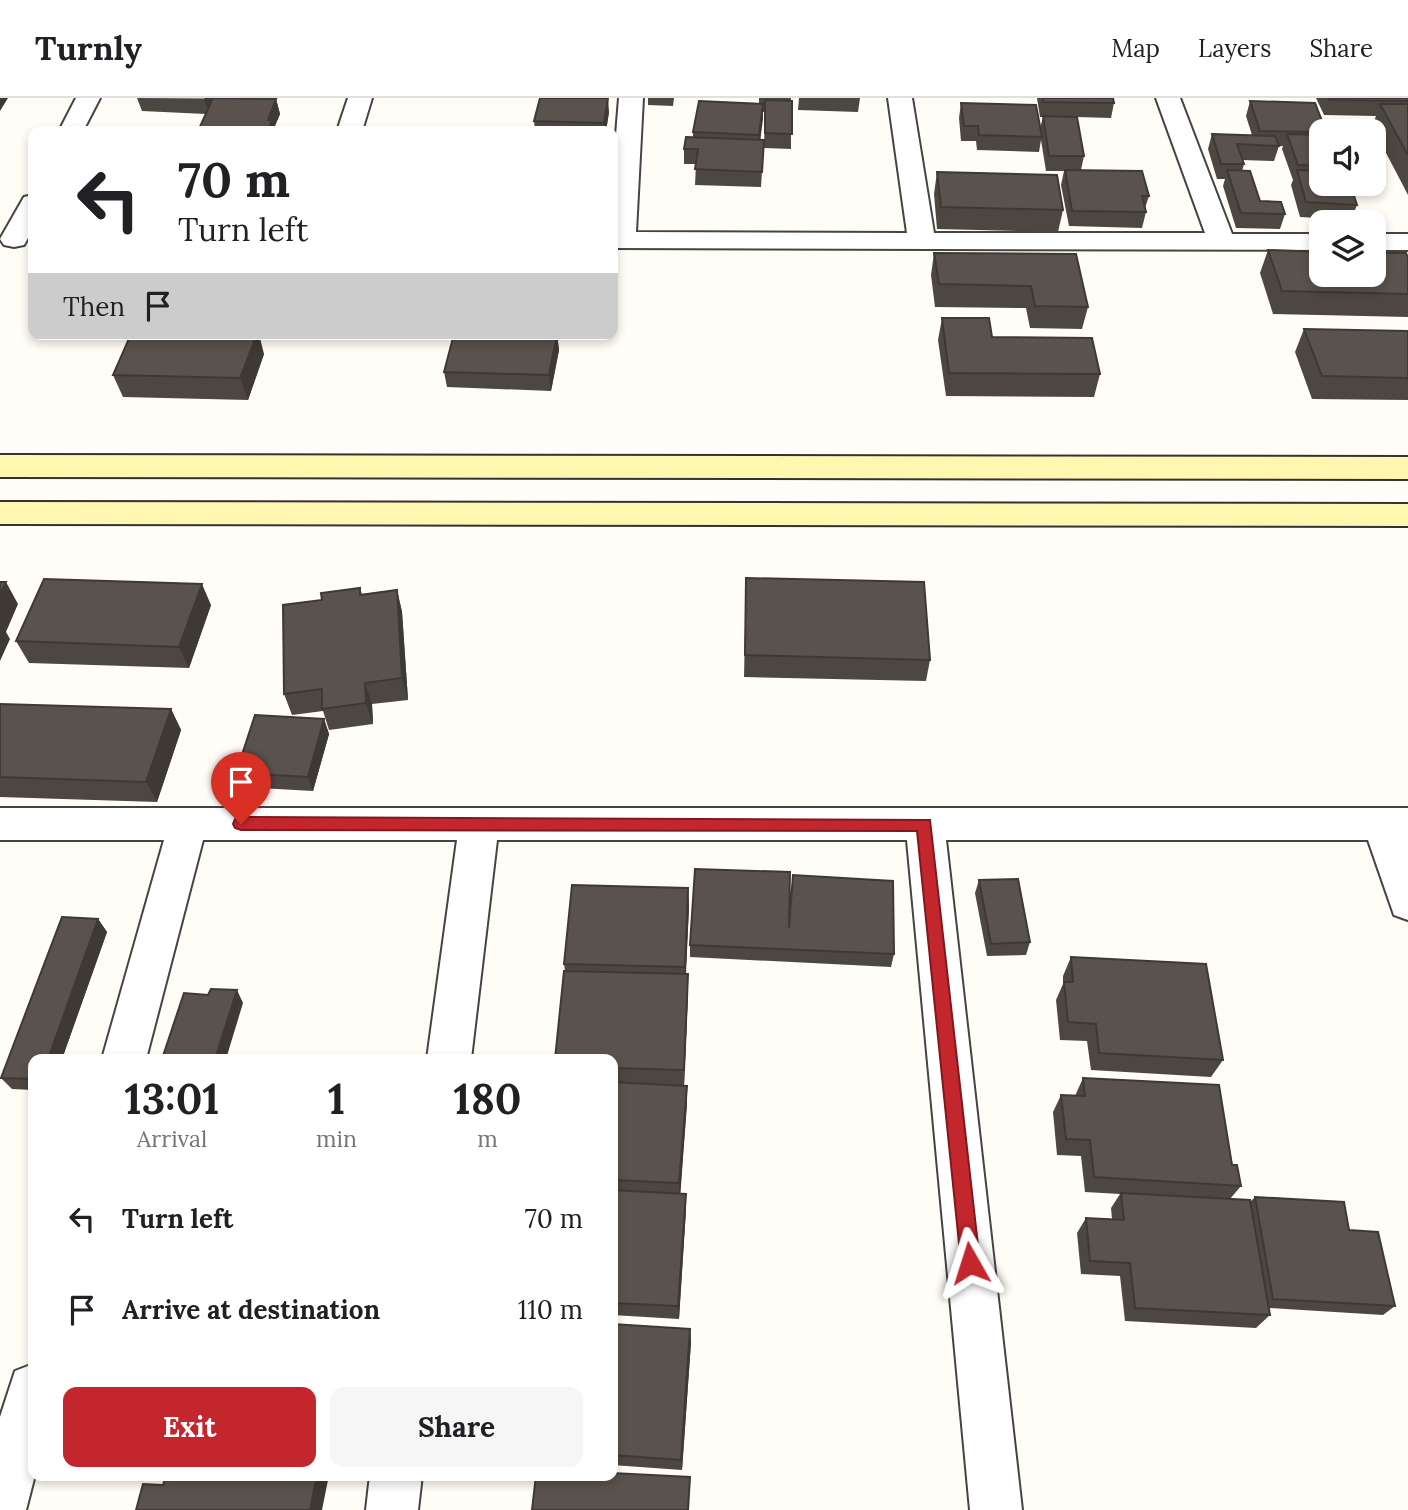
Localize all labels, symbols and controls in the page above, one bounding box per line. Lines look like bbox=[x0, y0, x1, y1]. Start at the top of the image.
text: Turnly bbox=[35, 27, 142, 69]
text: Map bbox=[1111, 33, 1160, 64]
text: Layers bbox=[1198, 33, 1271, 64]
text: Share bbox=[1309, 33, 1373, 64]
map controls bbox=[1309, 119, 1386, 287]
button: sound bbox=[1309, 119, 1386, 196]
text: 70 m bbox=[178, 148, 290, 210]
icon: left bbox=[63, 154, 154, 245]
text: Turn left bbox=[178, 209, 308, 250]
button: layers bbox=[1309, 210, 1386, 287]
icon: arrive bbox=[139, 287, 177, 325]
text: Then bbox=[63, 290, 125, 323]
pin bbox=[211, 752, 271, 824]
icon: arrive bbox=[222, 763, 260, 801]
text: 13:01 bbox=[125, 1072, 219, 1126]
text: 1 bbox=[328, 1072, 345, 1126]
text: 180 bbox=[454, 1072, 521, 1126]
text: Arrival bbox=[137, 1124, 207, 1153]
text: min bbox=[316, 1124, 357, 1153]
text: m bbox=[477, 1124, 498, 1153]
icon: left bbox=[63, 1200, 101, 1238]
text: Turn left bbox=[122, 1202, 233, 1235]
text: 70 m bbox=[525, 1202, 583, 1235]
position arrow bbox=[933, 1226, 1007, 1300]
icon: arrive bbox=[63, 1291, 101, 1329]
text: Arrive at destination bbox=[122, 1293, 380, 1326]
text: 110 m bbox=[518, 1293, 583, 1326]
button: Exit bbox=[63, 1387, 316, 1467]
button: Share bbox=[330, 1387, 583, 1467]

